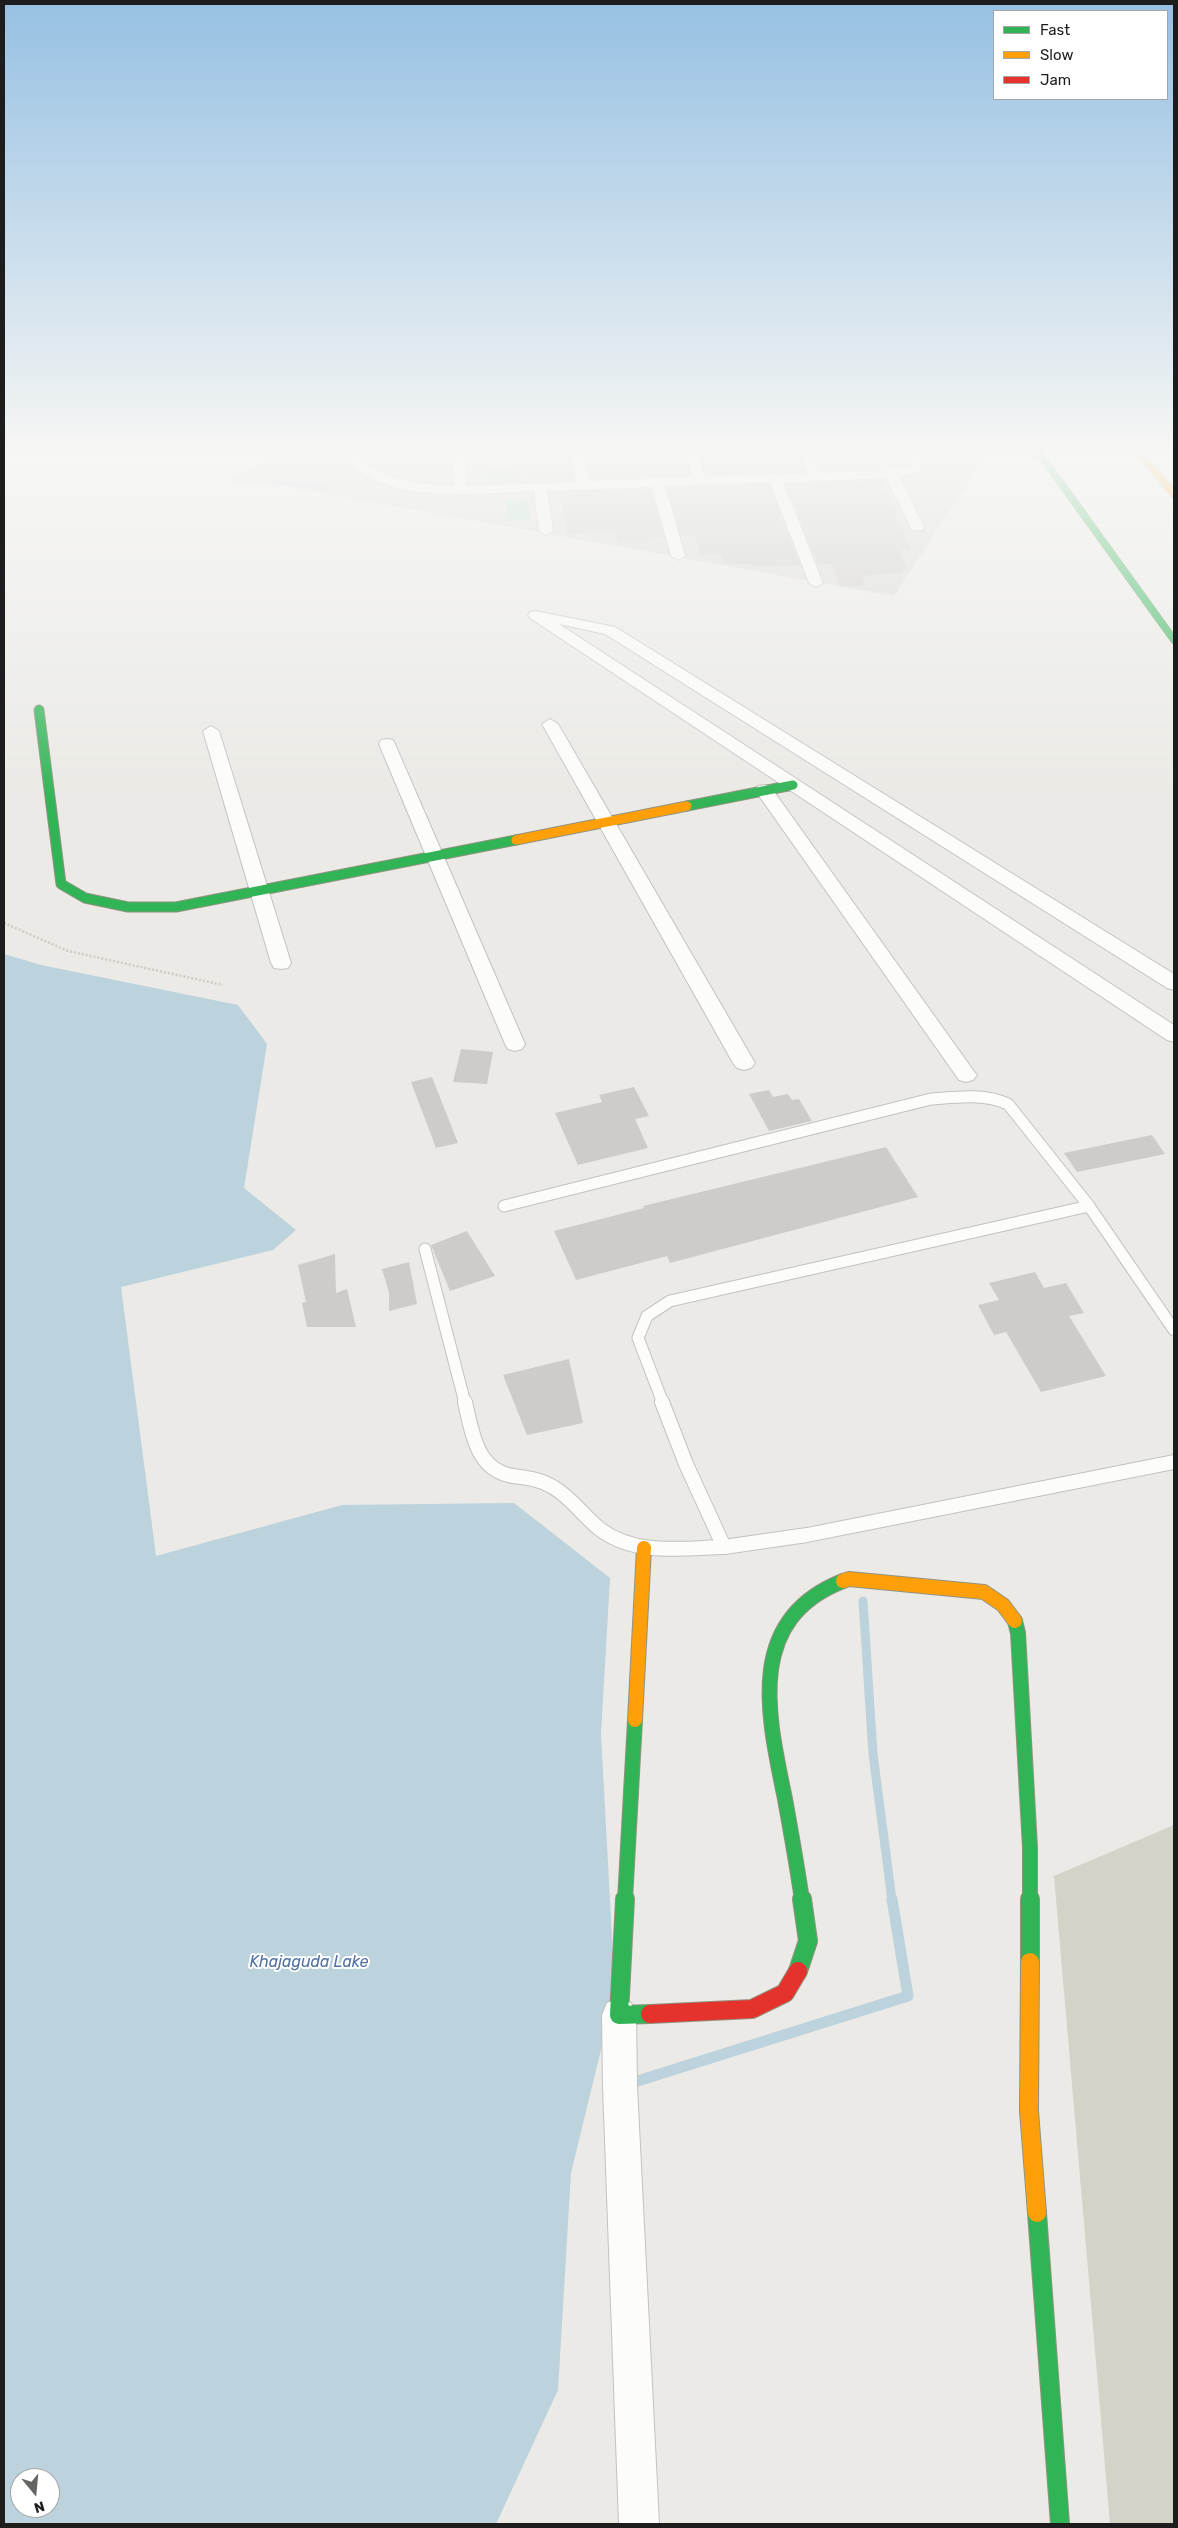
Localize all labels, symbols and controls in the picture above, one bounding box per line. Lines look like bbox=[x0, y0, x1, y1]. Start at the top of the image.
legend bbox=[993, 10, 1168, 100]
text: Fast bbox=[1040, 21, 1070, 39]
text: Slow bbox=[1040, 46, 1073, 64]
text: Jam bbox=[1040, 71, 1071, 89]
water label: Khajaguda Lake bbox=[249, 1952, 369, 1972]
north arrow bbox=[10, 2468, 60, 2518]
text: N bbox=[32, 2497, 47, 2516]

